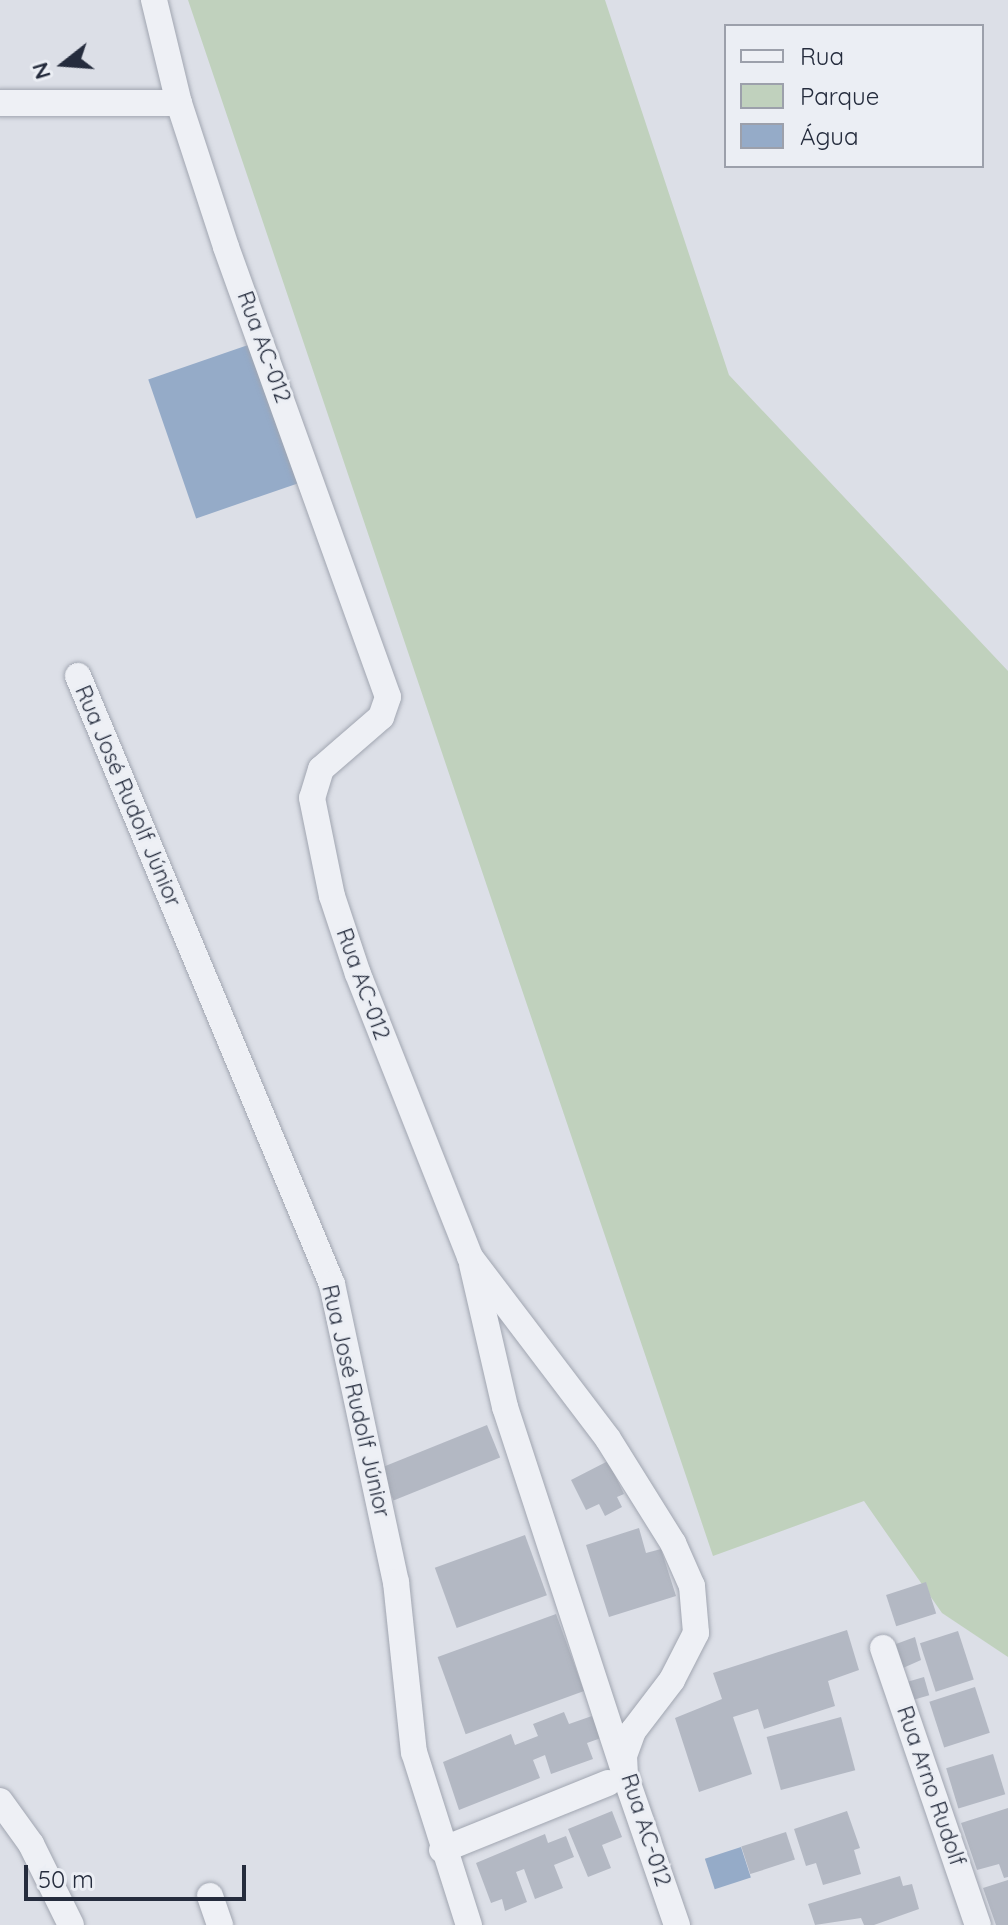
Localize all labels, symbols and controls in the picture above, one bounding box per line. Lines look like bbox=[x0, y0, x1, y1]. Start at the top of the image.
north arrow bbox=[24, 24, 104, 104]
legend bbox=[724, 24, 984, 168]
text: Rua bbox=[800, 41, 844, 71]
text: N bbox=[25, 59, 57, 83]
text: Parque bbox=[800, 81, 879, 111]
text: Água bbox=[800, 121, 859, 151]
street label: Rua AC-012 bbox=[232, 288, 296, 406]
street label: Rua José Rudolf Júnior bbox=[69, 681, 187, 911]
street label: Rua AC-012 bbox=[331, 925, 395, 1043]
street label: Rua José Rudolf Júnior bbox=[316, 1282, 396, 1520]
street label: Rua Arno Rudolf bbox=[891, 1702, 971, 1870]
street label: Rua AC-012 bbox=[615, 1770, 677, 1890]
scale bar bbox=[28, 1849, 250, 1899]
text: 50 m bbox=[38, 1864, 94, 1894]

